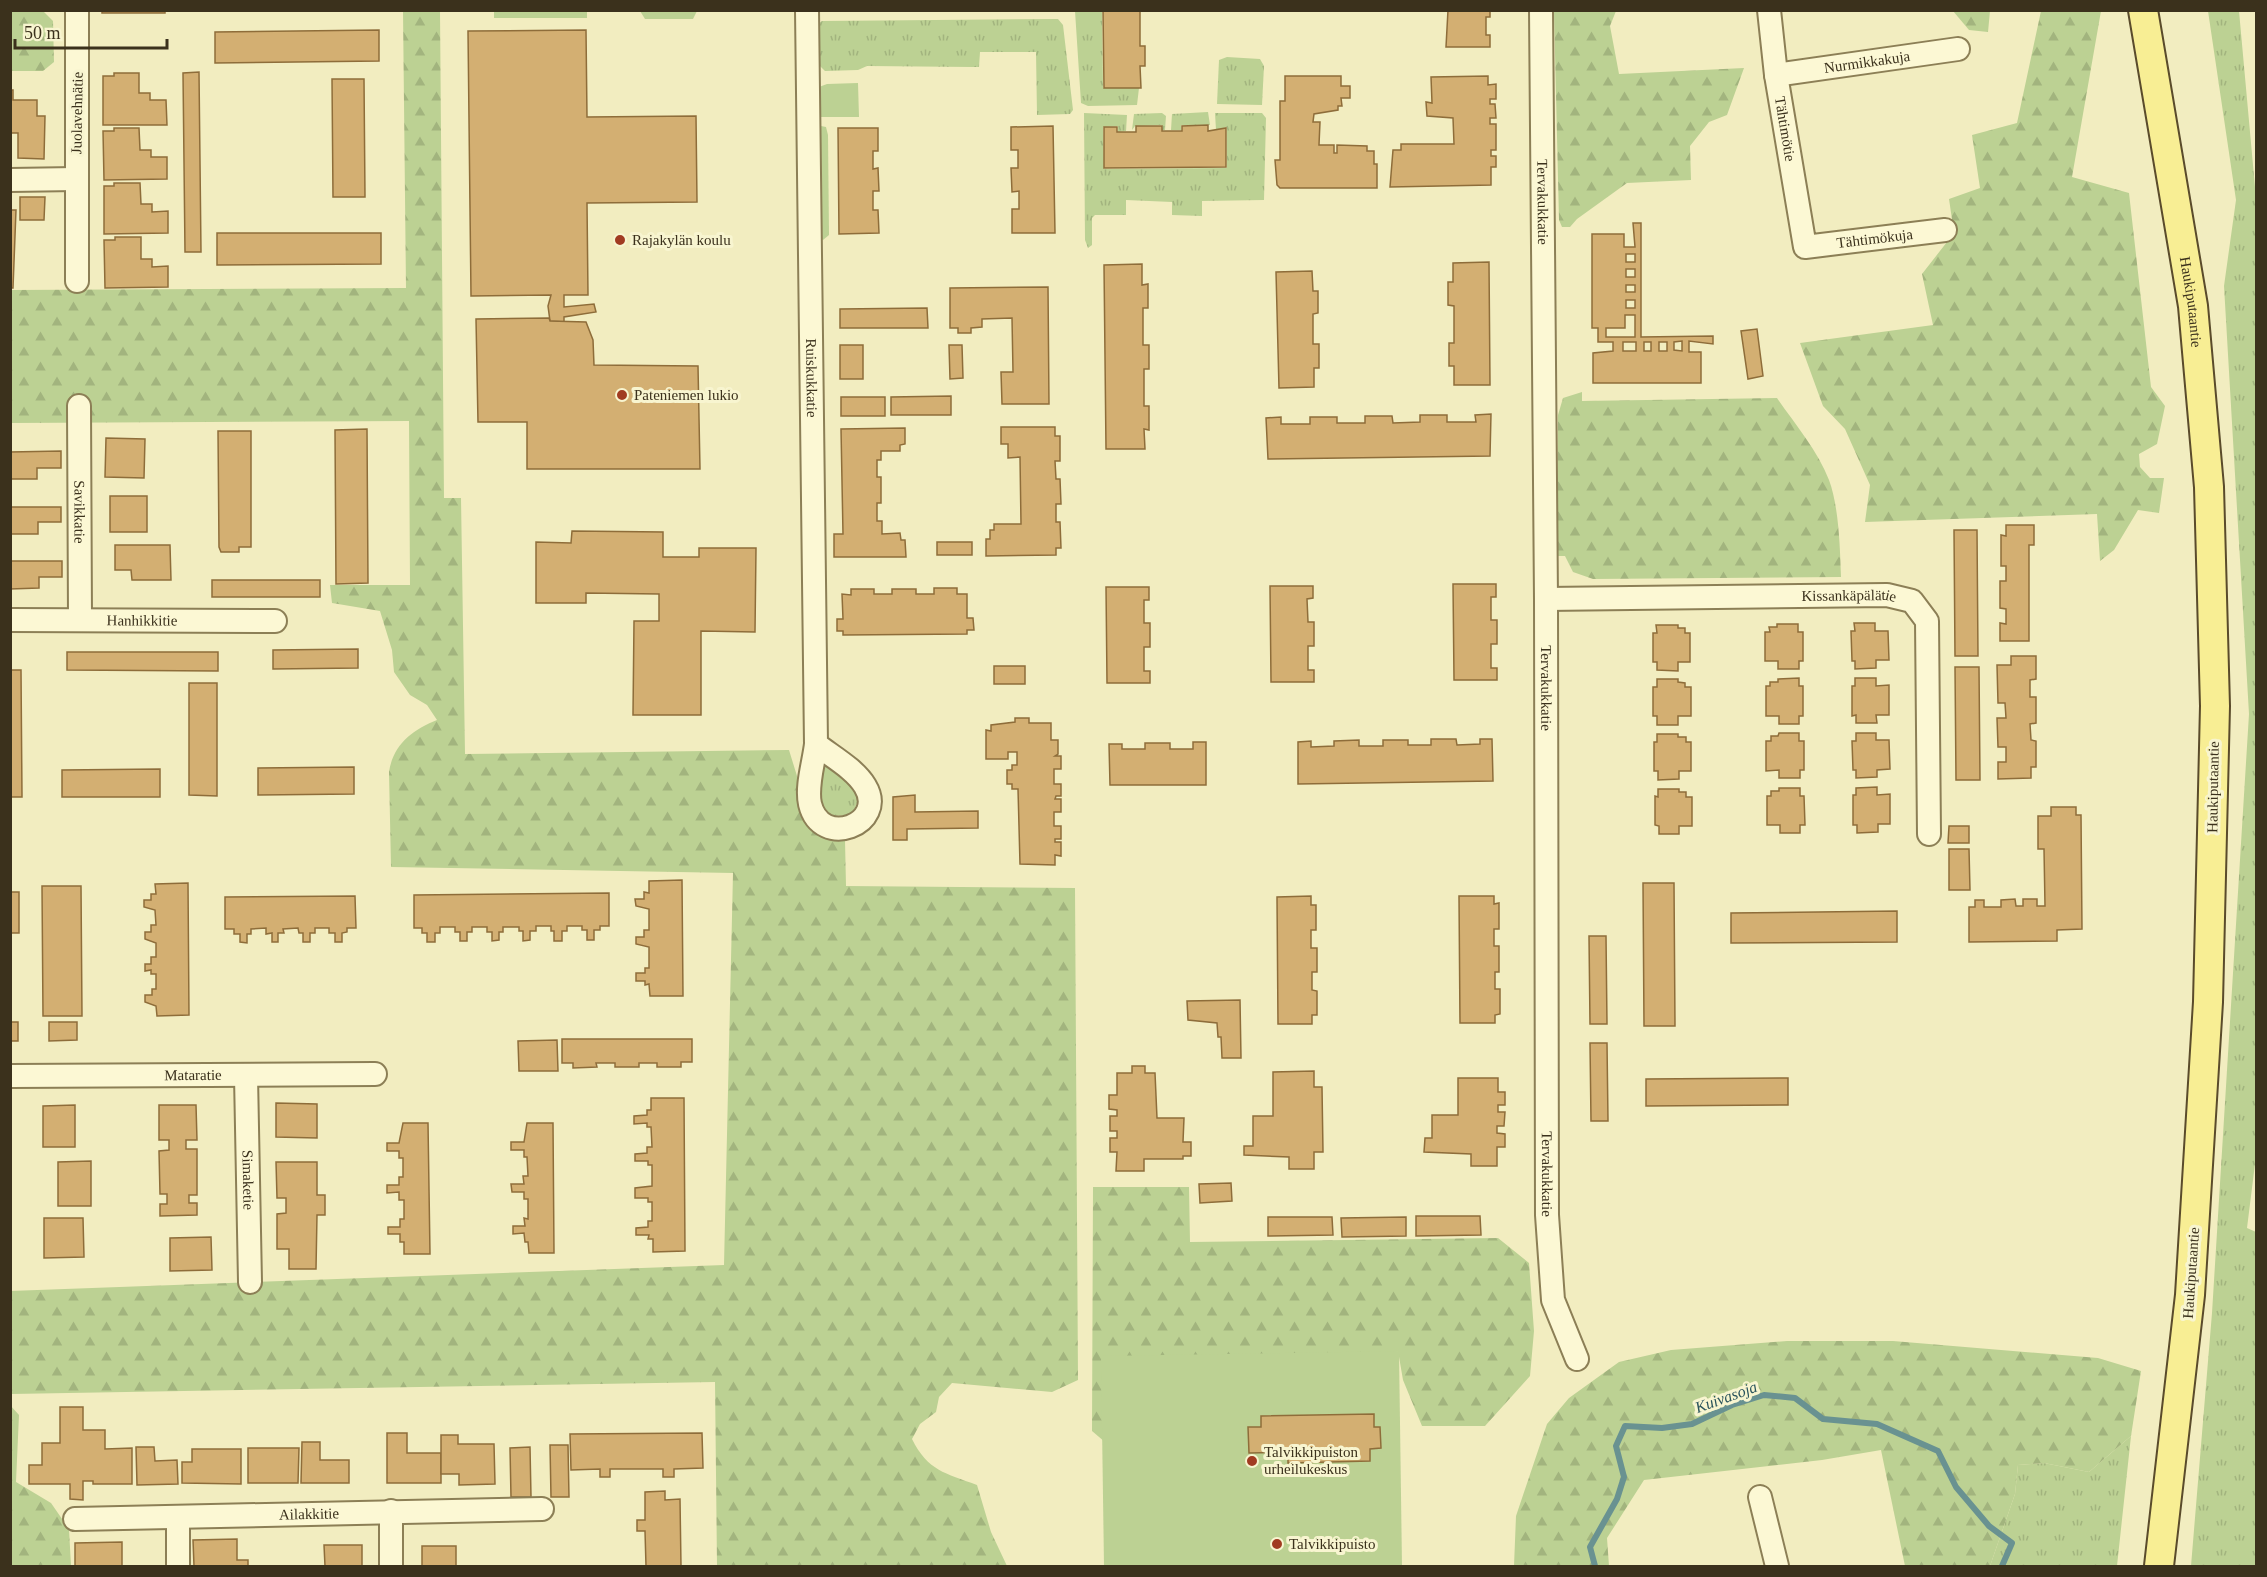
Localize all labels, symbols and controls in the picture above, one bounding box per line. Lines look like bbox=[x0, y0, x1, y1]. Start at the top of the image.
scale bar bbox=[15, 12, 166, 50]
text: 50 m bbox=[24, 23, 61, 43]
street label: Nurmikkakuja bbox=[1823, 48, 1911, 76]
street label: Juolavehnätie bbox=[68, 71, 86, 154]
street label: Tähtimötie bbox=[1772, 95, 1799, 163]
street label: Tervakukkatie bbox=[1534, 159, 1551, 245]
street label: Tähtimökuja bbox=[1836, 226, 1914, 251]
place label: Rajakylän koulu bbox=[632, 232, 731, 248]
marker: Rajakylän koulu bbox=[613, 233, 627, 247]
street label: Haukiputaantie bbox=[2177, 255, 2205, 349]
street label: Ruiskukkatie bbox=[803, 338, 820, 418]
place label: Pateniemen lukio bbox=[634, 387, 739, 403]
marker: Pateniemen lukio bbox=[615, 388, 629, 402]
street label: Savikkatie bbox=[71, 480, 88, 544]
street label: Kissankäpälätie bbox=[1801, 587, 1898, 605]
street label: Hanhikkitie bbox=[107, 612, 178, 629]
street label: Tervakukkatie bbox=[1538, 645, 1554, 731]
street label: Haukiputaantie bbox=[2204, 741, 2222, 833]
street label: Mataratie bbox=[164, 1067, 222, 1083]
street label: Tervakukkatie bbox=[1539, 1131, 1555, 1217]
street label: Simaketie bbox=[239, 1150, 257, 1210]
street label: Haukiputaantie bbox=[2180, 1226, 2202, 1319]
water label: Kuivasoja bbox=[1692, 1378, 1760, 1417]
place label: Talvikkipuiston urheilukeskus bbox=[1264, 1444, 1358, 1477]
marker: Talvikkipuiston urheilukeskus bbox=[1245, 1454, 1259, 1468]
street label: Ailakkitie bbox=[279, 1505, 339, 1523]
place label: Talvikkipuisto bbox=[1289, 1536, 1375, 1552]
marker: Talvikkipuisto bbox=[1270, 1537, 1284, 1551]

